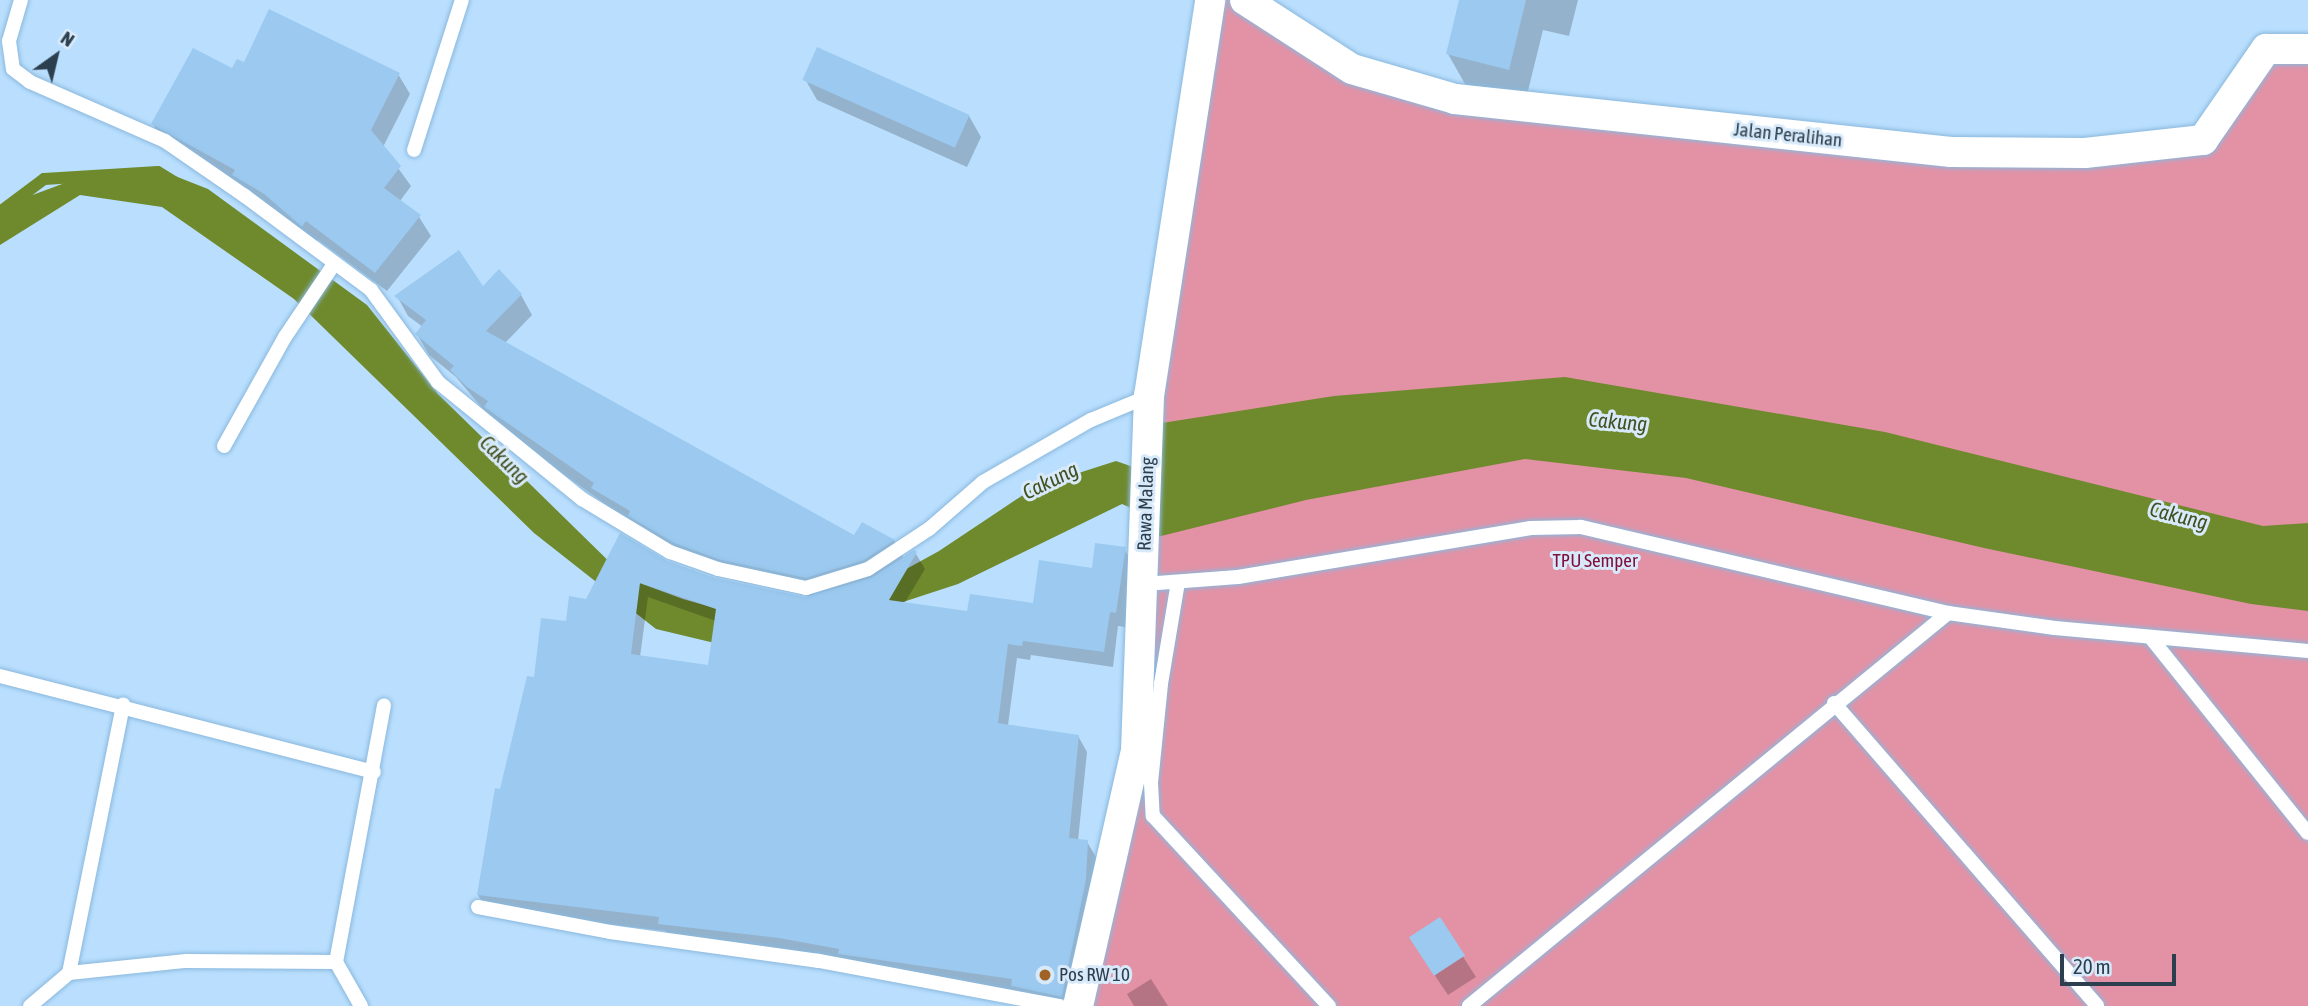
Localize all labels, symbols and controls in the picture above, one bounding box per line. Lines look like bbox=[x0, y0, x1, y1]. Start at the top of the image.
north arrow bbox=[21, 21, 91, 91]
text: N bbox=[57, 26, 79, 51]
street label: Jalan Peralihan bbox=[1733, 118, 1843, 152]
water label: Cakung bbox=[1588, 406, 1648, 436]
water label: Cakung bbox=[475, 430, 535, 488]
water label: Cakung bbox=[1018, 456, 1082, 504]
street label: Rawa Malang bbox=[1133, 457, 1159, 551]
water label: Cakung bbox=[2147, 496, 2211, 534]
park label: TPU Semper bbox=[1553, 550, 1637, 572]
scale bar bbox=[2063, 940, 2178, 984]
text: 20 m bbox=[2073, 954, 2111, 978]
place label: Pos RW 10 bbox=[1059, 964, 1130, 986]
marker: Pos RW 10 bbox=[1037, 967, 1053, 983]

